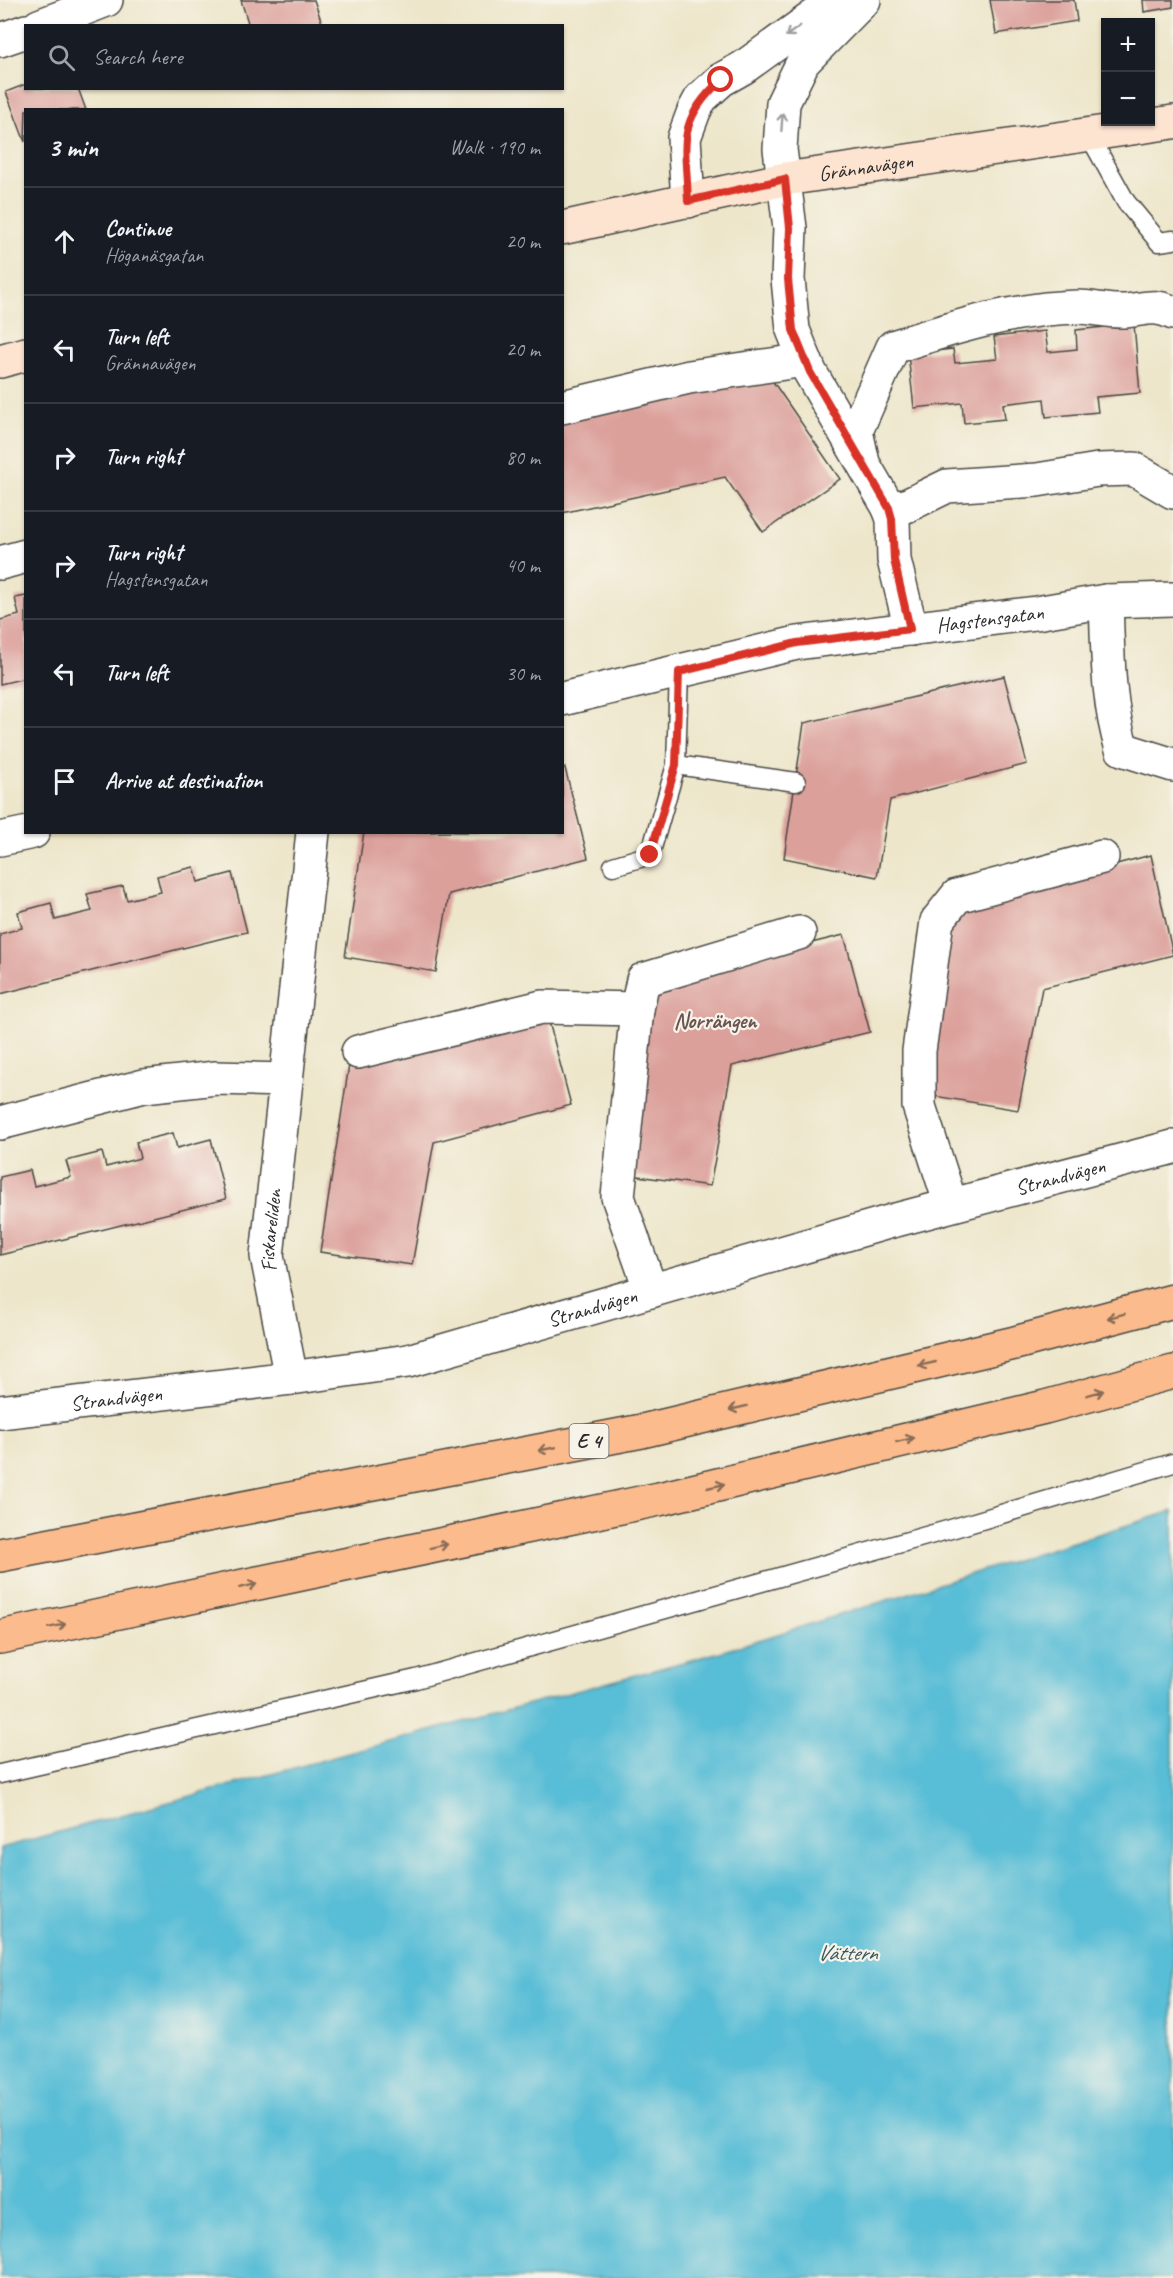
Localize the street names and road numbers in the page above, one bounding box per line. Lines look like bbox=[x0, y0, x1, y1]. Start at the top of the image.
street label: Grännavägen bbox=[817, 147, 915, 187]
street label: Hagstensgatan bbox=[935, 599, 1046, 638]
street label: Strandvägen bbox=[1012, 1152, 1109, 1201]
street label: Fiskareliden bbox=[254, 1186, 287, 1274]
street label: Strandvägen bbox=[544, 1282, 641, 1333]
street label: Strandvägen bbox=[69, 1380, 164, 1417]
road number: E 4 bbox=[570, 1424, 608, 1458]

